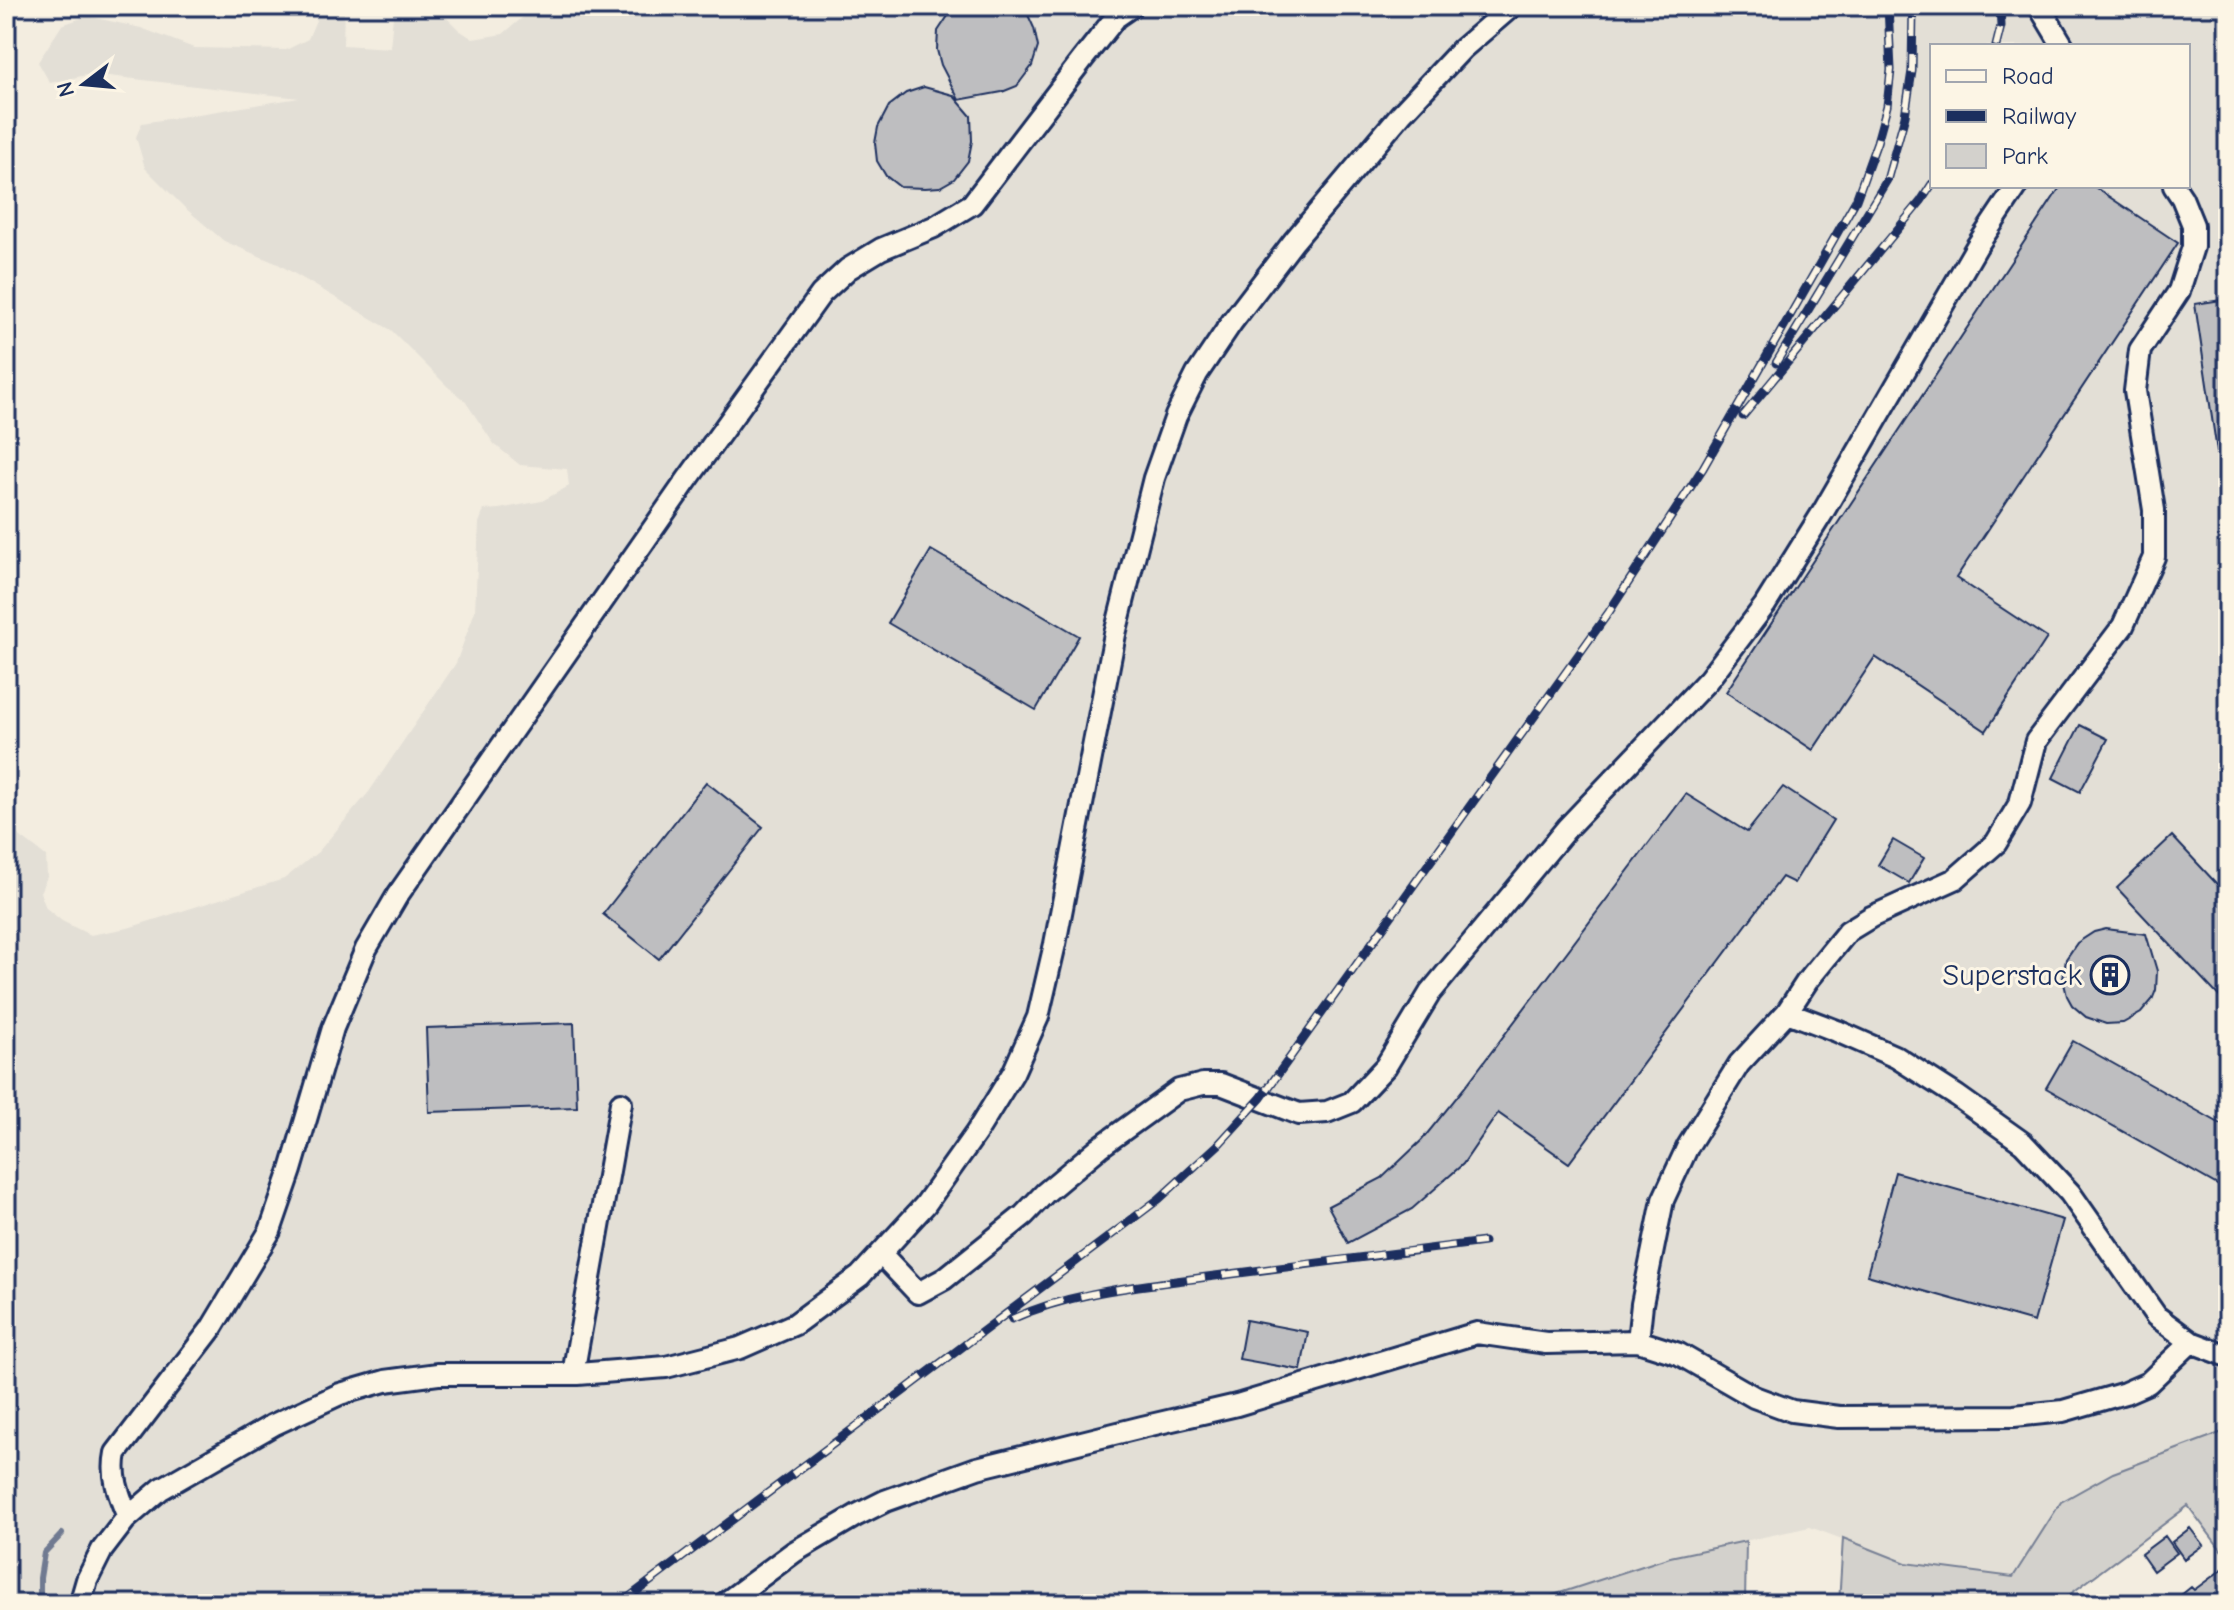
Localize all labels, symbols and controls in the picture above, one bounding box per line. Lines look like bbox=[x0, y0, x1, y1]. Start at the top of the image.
north arrow bbox=[44, 44, 124, 124]
legend bbox=[1930, 44, 2190, 188]
text: Road bbox=[2002, 62, 2054, 90]
text: N bbox=[51, 79, 80, 100]
text: Railway bbox=[2002, 102, 2076, 130]
text: Park bbox=[2002, 142, 2048, 170]
building icon: Superstack bbox=[2089, 954, 2131, 996]
place label: Superstack bbox=[1943, 958, 2082, 993]

